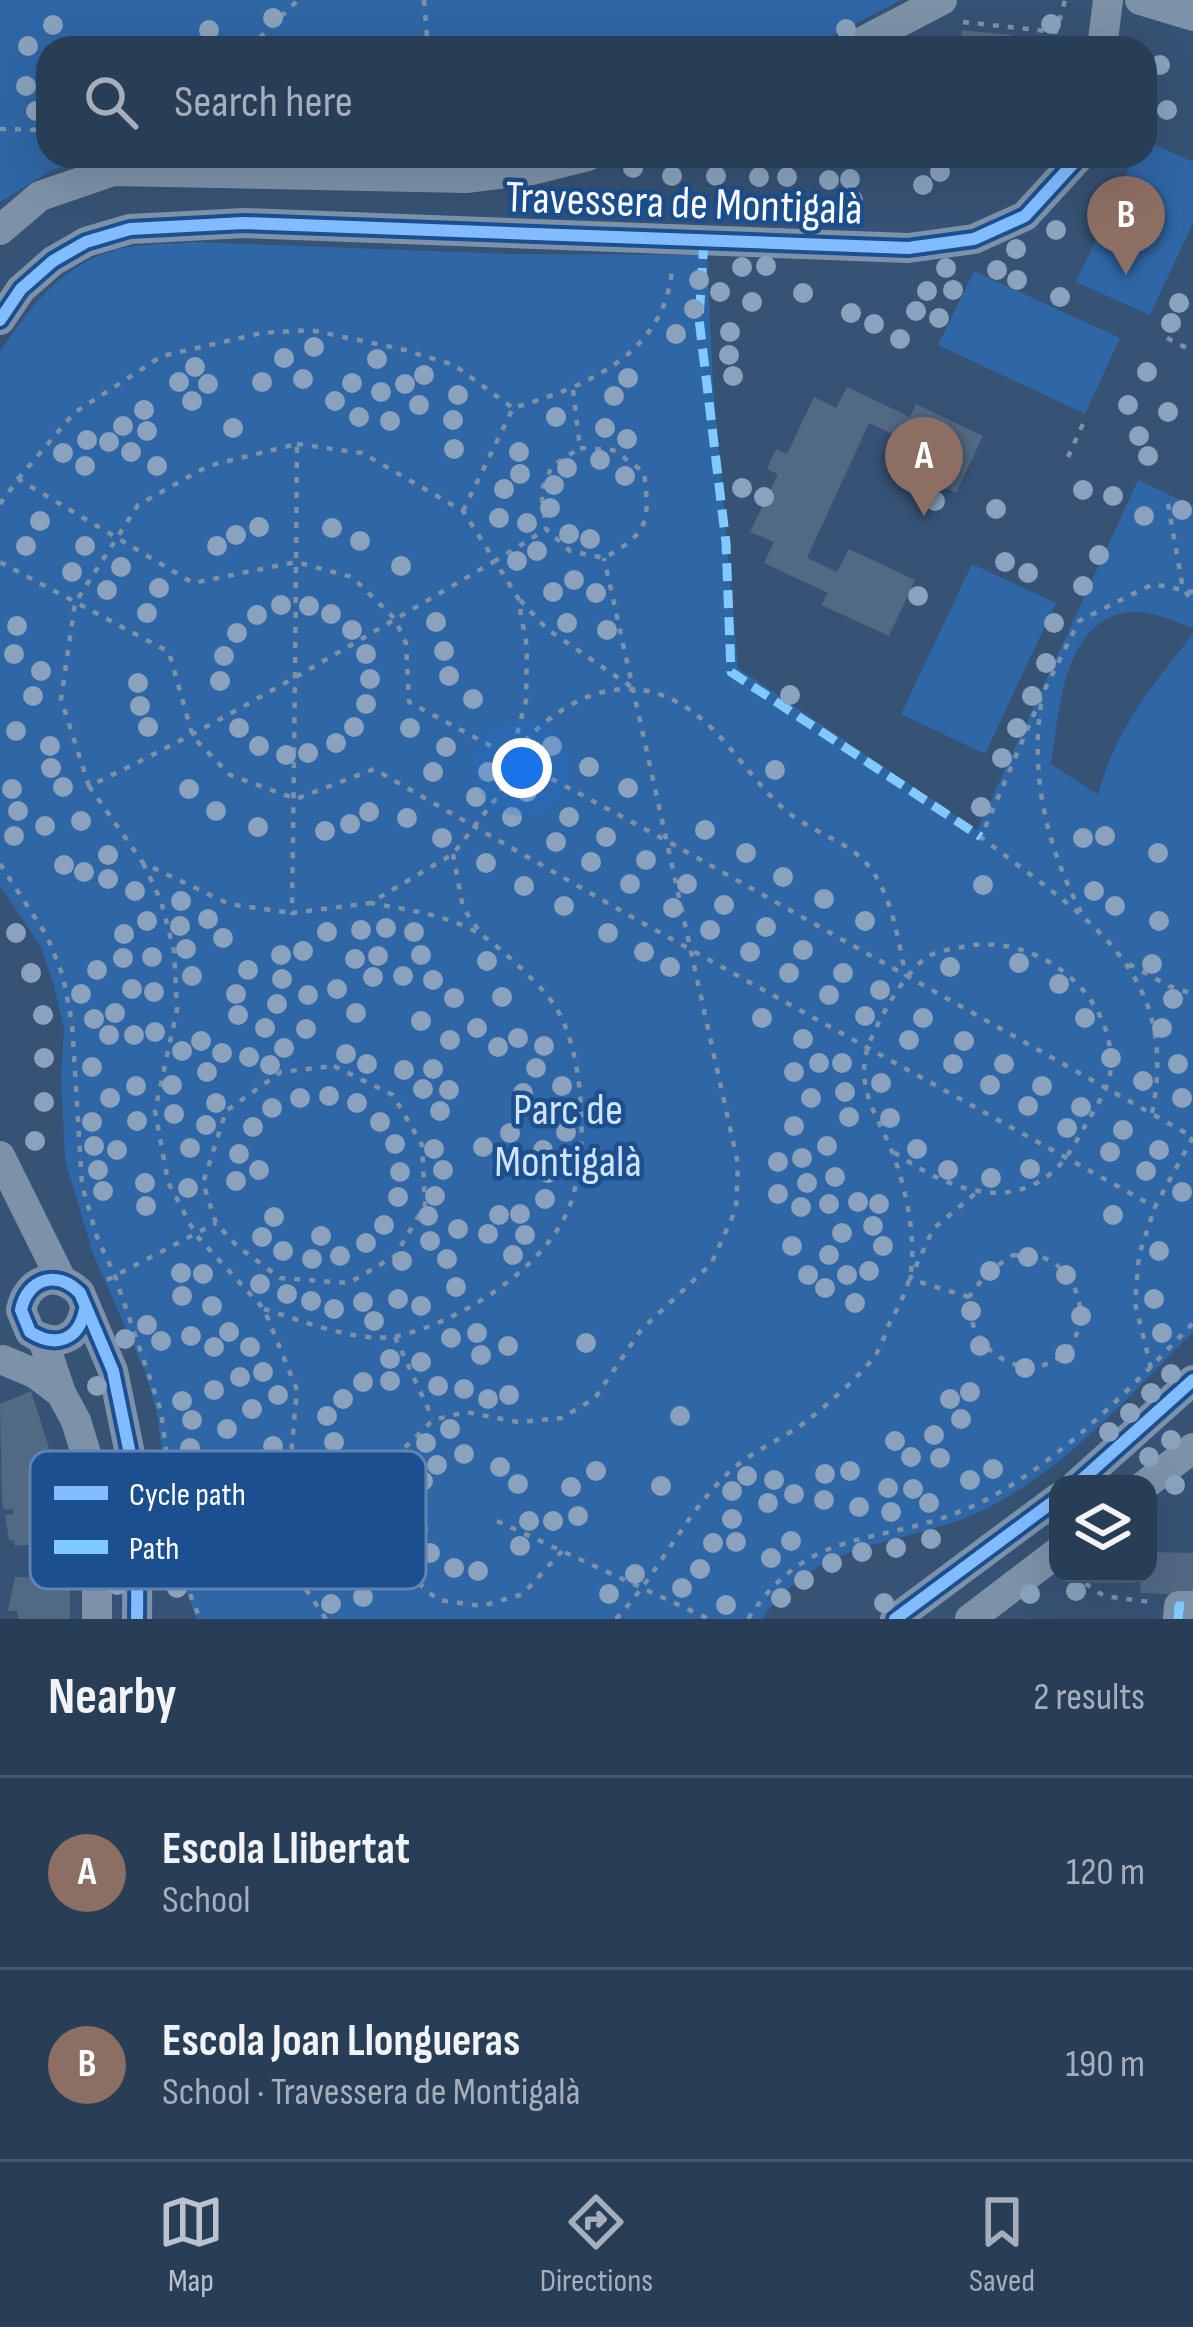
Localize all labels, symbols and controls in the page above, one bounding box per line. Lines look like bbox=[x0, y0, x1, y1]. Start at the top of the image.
search box bbox=[36, 36, 1157, 168]
icon: search bbox=[78, 69, 144, 135]
text: Search here bbox=[174, 75, 353, 130]
street label: Travessera de Montigalà bbox=[504, 170, 864, 238]
pin: B bbox=[1087, 176, 1165, 275]
pin: A bbox=[885, 417, 963, 516]
your location bbox=[492, 738, 552, 798]
park label: Parc de Montigalà bbox=[494, 1083, 642, 1190]
legend bbox=[30, 1451, 426, 1589]
text: Cycle path bbox=[129, 1475, 246, 1515]
map controls bbox=[1049, 1475, 1157, 1583]
button: layers bbox=[1049, 1475, 1157, 1583]
text: Path bbox=[129, 1529, 179, 1569]
text: Nearby bbox=[48, 1667, 177, 1728]
text: 2 results bbox=[1033, 1674, 1145, 1721]
text: Escola Llibertat bbox=[162, 1822, 410, 1877]
text: A bbox=[78, 1849, 96, 1896]
text: 120 m bbox=[1066, 1849, 1145, 1896]
text: School bbox=[162, 1877, 251, 1924]
text: Escola Joan Llongueras bbox=[162, 2014, 520, 2069]
text: B bbox=[78, 2041, 96, 2088]
text: 190 m bbox=[1065, 2041, 1145, 2088]
text: School · Travessera de Montigalà bbox=[162, 2069, 580, 2116]
tab: Map bbox=[158, 2189, 224, 2301]
tab: Directions bbox=[540, 2189, 653, 2301]
tab: Saved bbox=[969, 2189, 1035, 2301]

